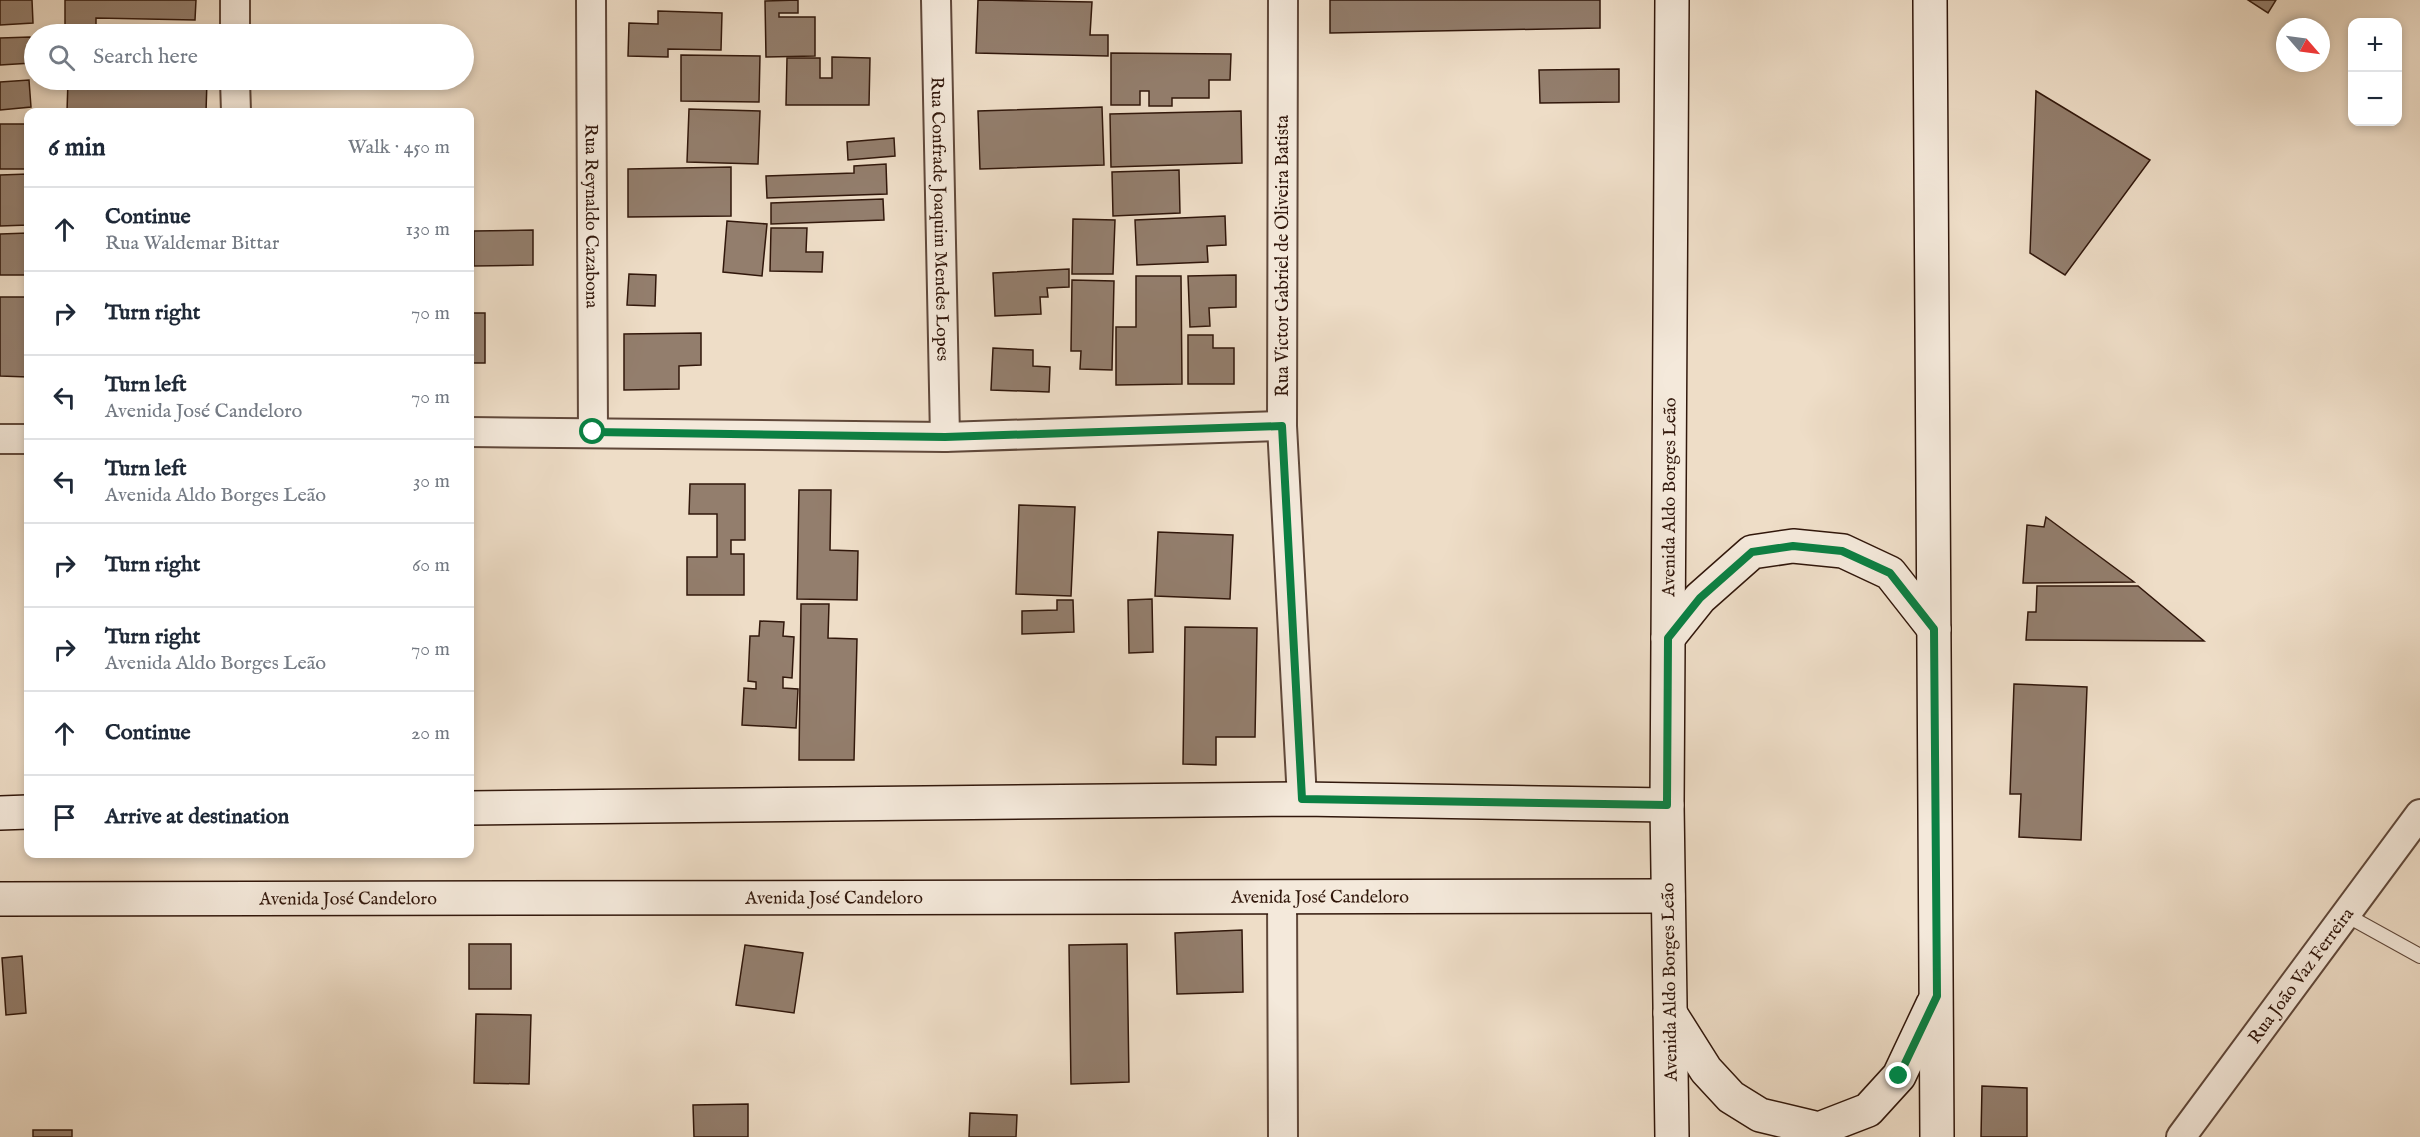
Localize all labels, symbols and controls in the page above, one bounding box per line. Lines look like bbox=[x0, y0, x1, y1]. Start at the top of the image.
north arrow bbox=[2276, 18, 2330, 72]
map controls bbox=[2348, 18, 2402, 126]
button: + bbox=[2348, 18, 2402, 72]
search box bbox=[24, 24, 474, 90]
icon: search bbox=[45, 41, 78, 74]
text: Search here bbox=[93, 43, 198, 71]
button: − bbox=[2348, 72, 2402, 126]
street label: Rua Confrade Joaquim Mendes Lopes bbox=[925, 76, 953, 362]
street label: Rua Victor Gabriel de Oliveira Batista bbox=[1272, 115, 1295, 397]
street label: Rua Reynaldo Cazabona bbox=[579, 124, 602, 308]
text: 6 min bbox=[48, 131, 106, 164]
text: Walk · 450 m bbox=[348, 135, 450, 160]
text: Continue bbox=[105, 203, 191, 231]
icon: ahead bbox=[48, 213, 81, 246]
text: 130 m bbox=[405, 217, 450, 242]
text: Rua Waldemar Bittar bbox=[105, 231, 279, 256]
icon: right bbox=[48, 297, 81, 330]
text: Turn right bbox=[105, 299, 200, 327]
text: 70 m bbox=[411, 301, 450, 326]
text: Turn left bbox=[105, 371, 187, 399]
icon: left bbox=[48, 381, 81, 414]
text: 70 m bbox=[411, 385, 450, 410]
street label: Avenida Aldo Borges Leão bbox=[1658, 397, 1683, 598]
text: Avenida José Candeloro bbox=[105, 399, 302, 424]
route start bbox=[579, 418, 605, 444]
text: Turn left bbox=[105, 455, 187, 483]
icon: left bbox=[48, 465, 81, 498]
text: 30 m bbox=[413, 469, 450, 494]
text: Avenida Aldo Borges Leão bbox=[105, 483, 326, 508]
icon: right bbox=[48, 549, 81, 582]
text: Turn right bbox=[105, 551, 200, 579]
text: 60 m bbox=[412, 553, 450, 578]
text: Turn right bbox=[105, 623, 200, 651]
icon: right bbox=[48, 633, 81, 666]
text: 70 m bbox=[411, 637, 450, 662]
text: Avenida Aldo Borges Leão bbox=[105, 651, 326, 676]
icon: ahead bbox=[48, 717, 81, 750]
text: Continue bbox=[105, 719, 191, 747]
text: 20 m bbox=[411, 721, 450, 746]
icon: arrive bbox=[48, 801, 81, 834]
text: Arrive at destination bbox=[105, 803, 289, 831]
street label: Avenida Aldo Borges Leão bbox=[1657, 882, 1684, 1083]
street label: Avenida José Candeloro bbox=[1230, 886, 1409, 910]
street label: Avenida José Candeloro bbox=[744, 887, 923, 911]
street label: Avenida José Candeloro bbox=[258, 888, 437, 912]
street label: Rua João Vaz Ferreira bbox=[2244, 904, 2360, 1049]
route end bbox=[1885, 1062, 1911, 1088]

